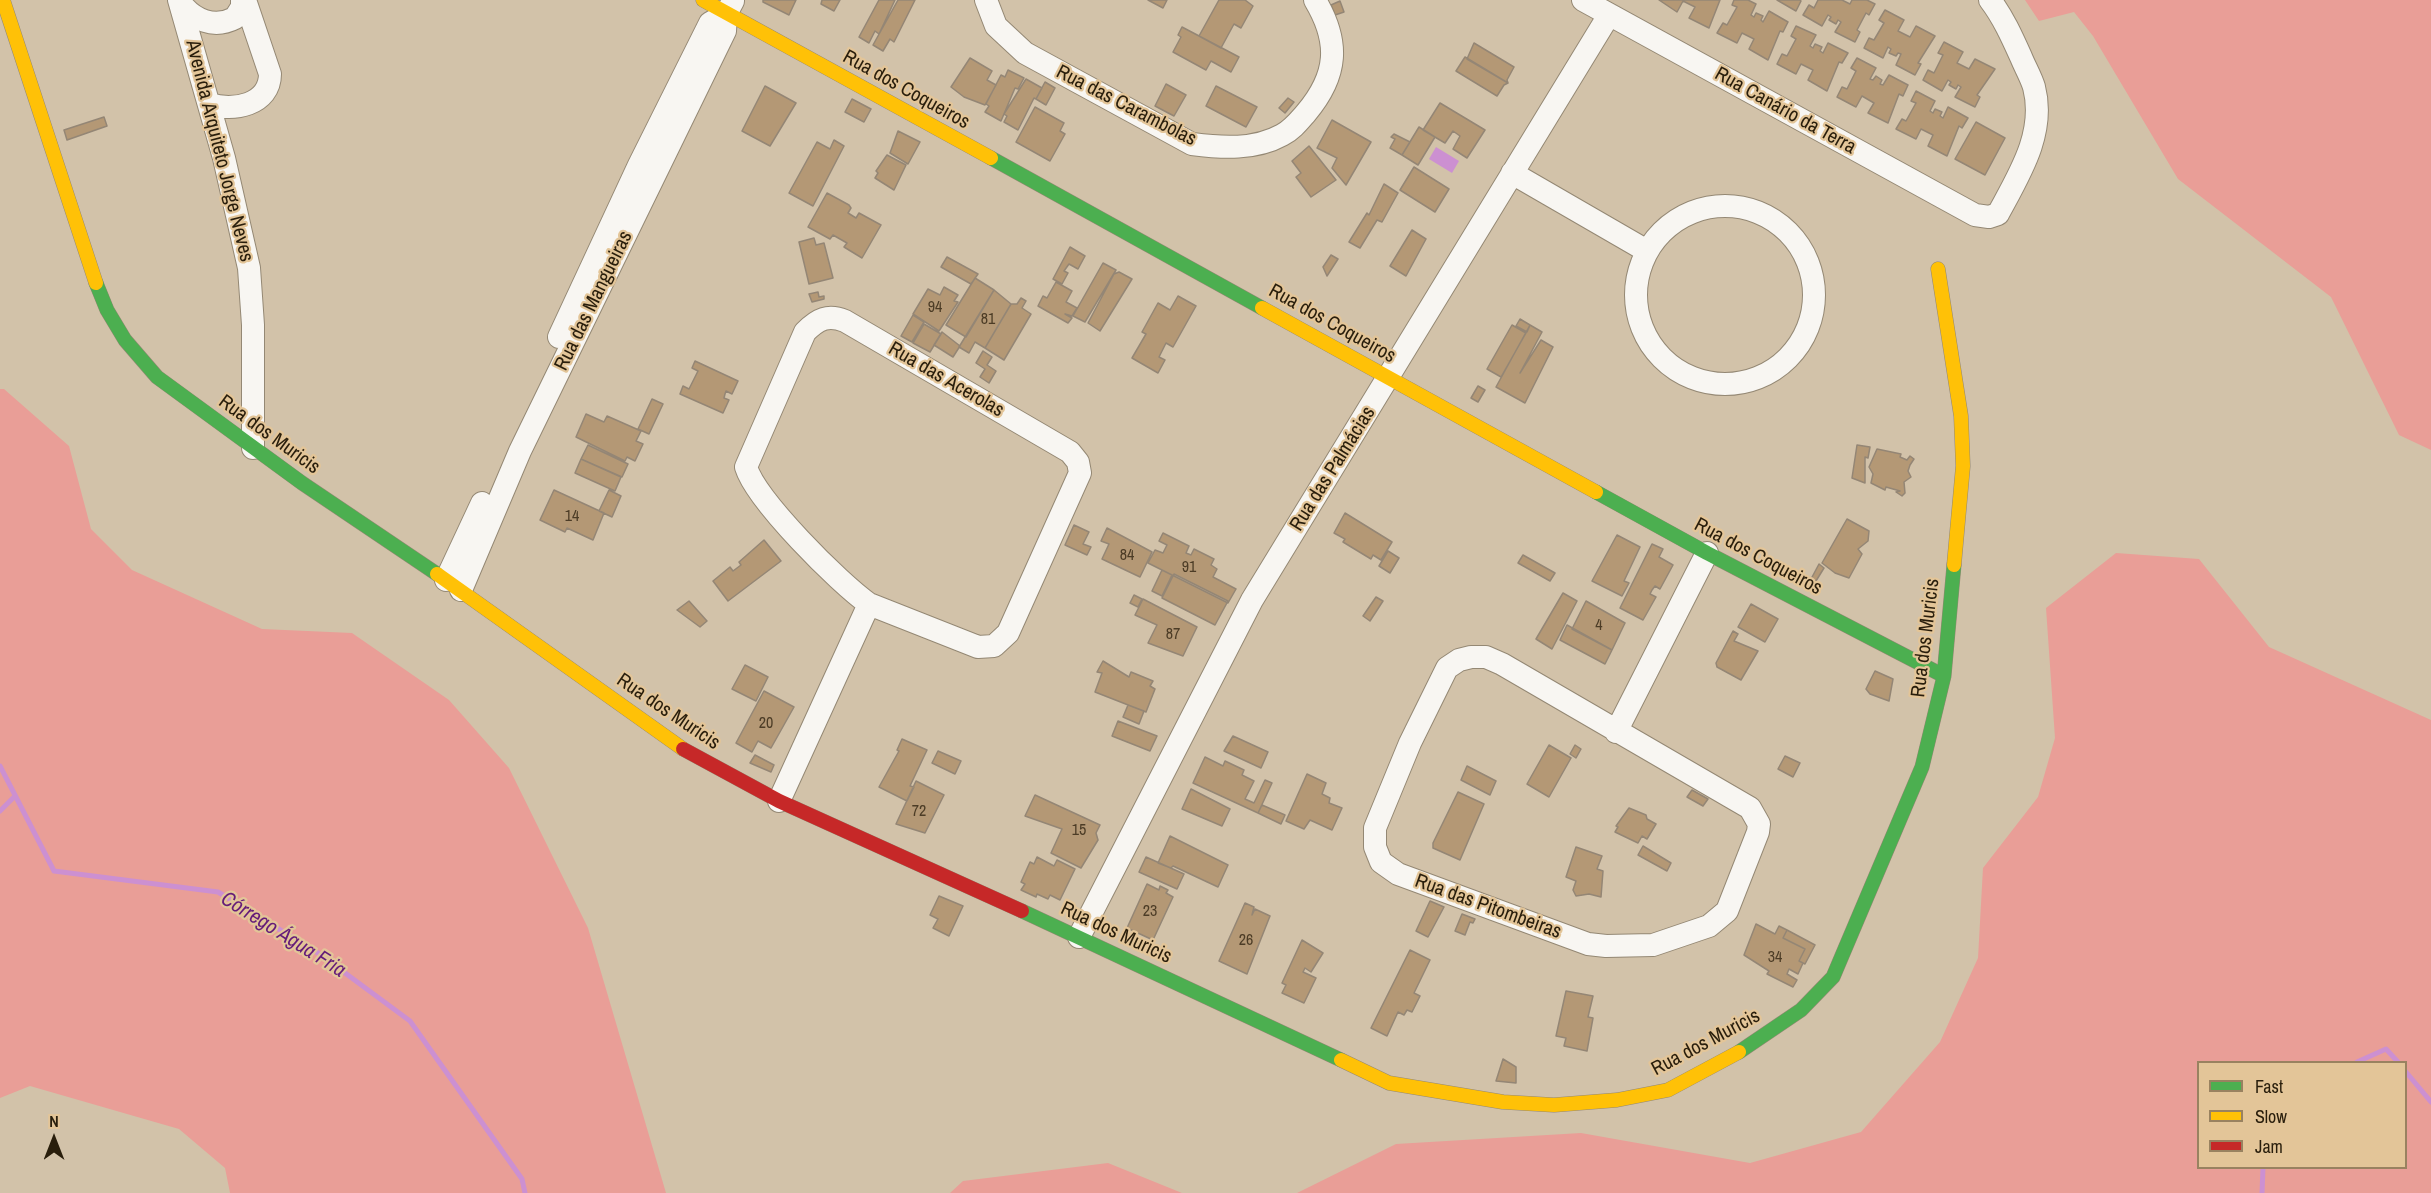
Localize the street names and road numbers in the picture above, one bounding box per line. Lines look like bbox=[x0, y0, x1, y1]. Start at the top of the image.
street label: Avenida Arquiteto Jorge Neves bbox=[180, 38, 258, 264]
street label: Rua dos Coqueiros bbox=[838, 45, 974, 135]
street label: Rua das Carambolas bbox=[1052, 60, 1200, 152]
street label: Rua Canário da Terra bbox=[1710, 62, 1860, 160]
street label: Rua das Mangueiras bbox=[550, 227, 638, 375]
street label: Rua dos Coqueiros bbox=[1264, 279, 1400, 369]
street label: Rua das Acerolas bbox=[884, 337, 1008, 423]
street label: Rua dos Muricis bbox=[214, 390, 324, 480]
street label: Rua das Palmácias bbox=[1285, 402, 1381, 536]
street label: Rua dos Coqueiros bbox=[1690, 513, 1826, 601]
street label: Rua dos Muricis bbox=[1907, 577, 1945, 699]
street label: Rua dos Muricis bbox=[612, 669, 724, 755]
street label: Rua das Pitombeiras bbox=[1412, 869, 1564, 945]
street label: Rua dos Muricis bbox=[1057, 897, 1175, 969]
street label: Rua dos Muricis bbox=[1648, 1004, 1764, 1082]

